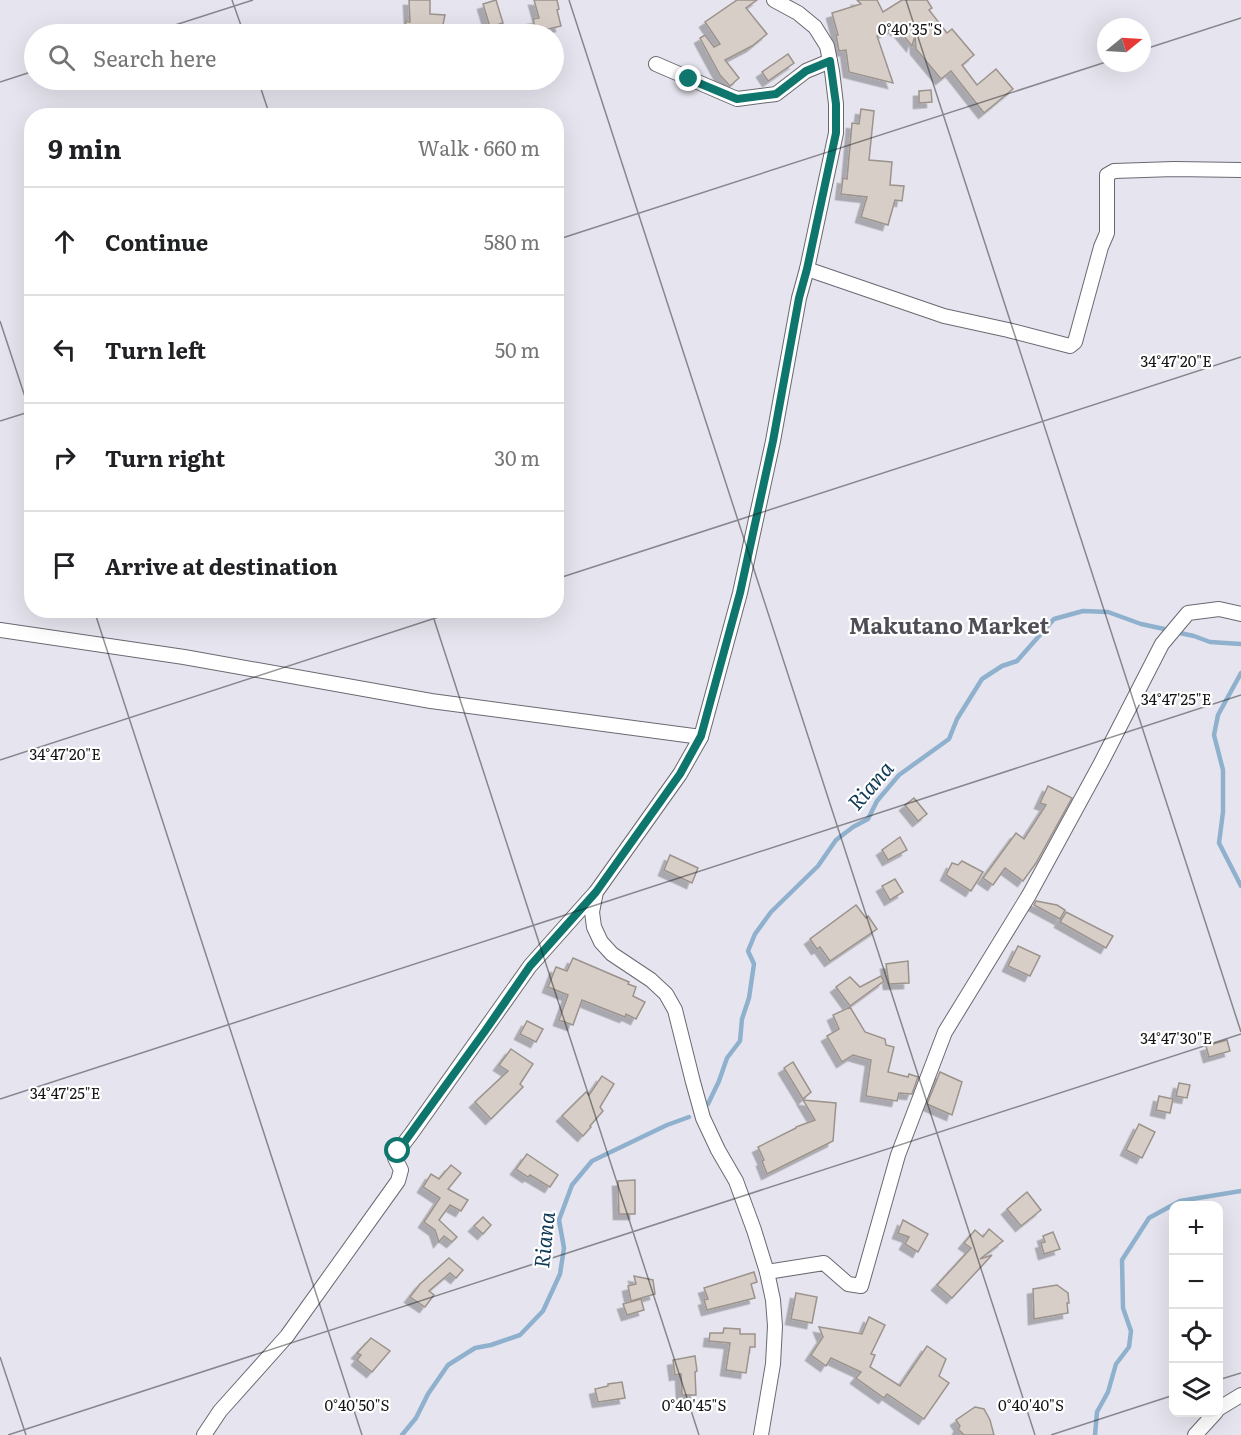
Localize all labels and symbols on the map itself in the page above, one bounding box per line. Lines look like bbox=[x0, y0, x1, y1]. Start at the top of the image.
text: 0°40'35"S bbox=[878, 17, 942, 40]
north arrow bbox=[1097, 18, 1151, 72]
route end bbox=[675, 65, 701, 91]
text: 34°47'20"E bbox=[1140, 349, 1212, 372]
district label: Makutano Market bbox=[849, 608, 1049, 641]
text: 34°47'25"E bbox=[1141, 687, 1211, 710]
text: 34°47'20"E bbox=[29, 742, 101, 765]
water label: Riana bbox=[839, 753, 899, 816]
text: 34°47'30"E bbox=[1140, 1026, 1212, 1049]
text: 34°47'25"E bbox=[30, 1081, 100, 1104]
route start bbox=[384, 1137, 410, 1163]
water label: Riana bbox=[524, 1210, 561, 1270]
text: 0°40'50"S bbox=[324, 1393, 390, 1416]
text: 0°40'45"S bbox=[662, 1393, 726, 1416]
text: 0°40'40"S bbox=[998, 1393, 1064, 1416]

